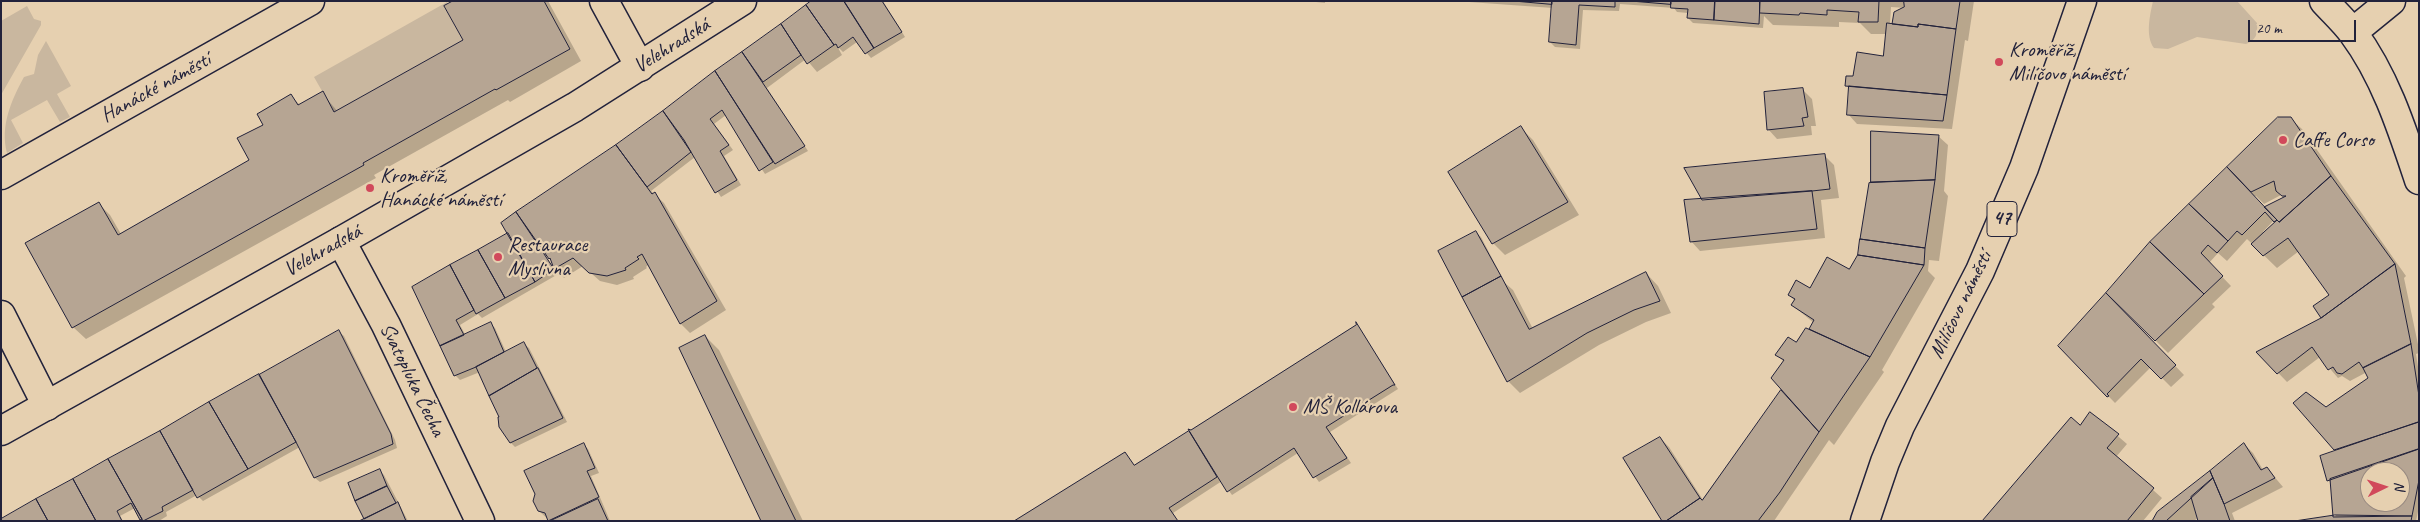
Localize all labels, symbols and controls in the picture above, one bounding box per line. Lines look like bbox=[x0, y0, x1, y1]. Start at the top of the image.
scale bar bbox=[2250, 10, 2358, 42]
street label: Velehradská bbox=[629, 13, 715, 79]
text: 20 m bbox=[2256, 19, 2282, 38]
place label: Kroměříž, Milíčovo náměstí bbox=[2009, 37, 2125, 87]
street label: Hanácké náměstí bbox=[97, 47, 215, 129]
marker: Kroměříž, Milíčovo náměstí bbox=[1993, 56, 2005, 68]
place label: Caffe Corso bbox=[2293, 127, 2374, 153]
marker: Caffe Corso bbox=[2277, 134, 2289, 146]
place label: Kroměříž, Hanácké náměstí bbox=[380, 163, 502, 213]
marker: Kroměříž, Hanácké náměstí bbox=[364, 182, 376, 194]
road number: 47 bbox=[1987, 202, 2017, 236]
street label: Velehradská bbox=[280, 219, 366, 283]
place label: Restaurace Myslivna bbox=[508, 232, 587, 282]
street label: Milíčovo náměstí bbox=[1924, 247, 1998, 363]
marker: Restaurace Myslivna bbox=[492, 251, 504, 263]
street label: Svatopluka Čecha bbox=[374, 319, 450, 441]
place label: MŠ Kollárova bbox=[1303, 394, 1397, 420]
marker: MŠ Kollárova bbox=[1287, 401, 1299, 413]
north arrow bbox=[2360, 462, 2410, 512]
text: N bbox=[2391, 481, 2408, 491]

